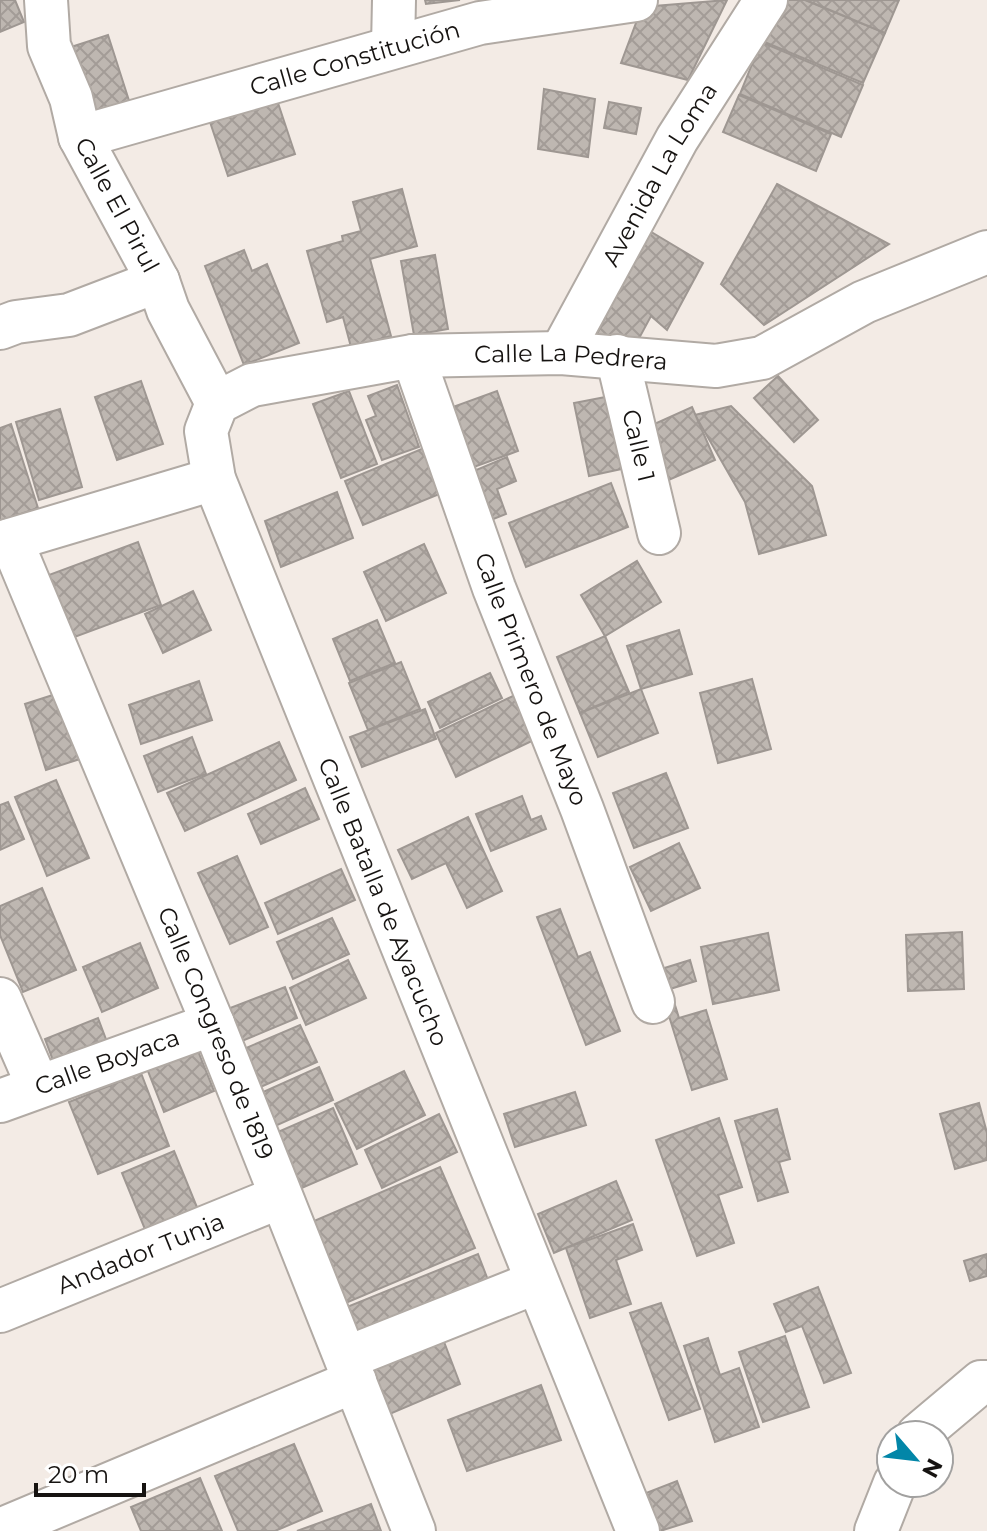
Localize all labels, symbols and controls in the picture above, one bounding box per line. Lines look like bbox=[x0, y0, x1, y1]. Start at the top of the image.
street label: Calle Constitución bbox=[246, 14, 463, 102]
street label: Avenida La Loma bbox=[596, 77, 723, 271]
street label: Calle El Pirul bbox=[69, 132, 166, 277]
street label: Calle La Pedrera bbox=[474, 338, 669, 376]
street label: Calle 1 bbox=[616, 406, 661, 484]
street label: Calle Primero de Mayo bbox=[469, 549, 594, 810]
street label: Calle Batalla de Ayacucho bbox=[312, 753, 455, 1050]
street label: Calle Congreso de 1819 bbox=[152, 902, 280, 1164]
street label: Calle Boyaca bbox=[31, 1022, 183, 1101]
street label: Andador Tunja bbox=[53, 1206, 228, 1300]
north arrow bbox=[875, 1419, 955, 1499]
scale bar bbox=[36, 1447, 144, 1497]
text: N bbox=[916, 1454, 948, 1482]
text: 20 m bbox=[48, 1460, 109, 1489]

